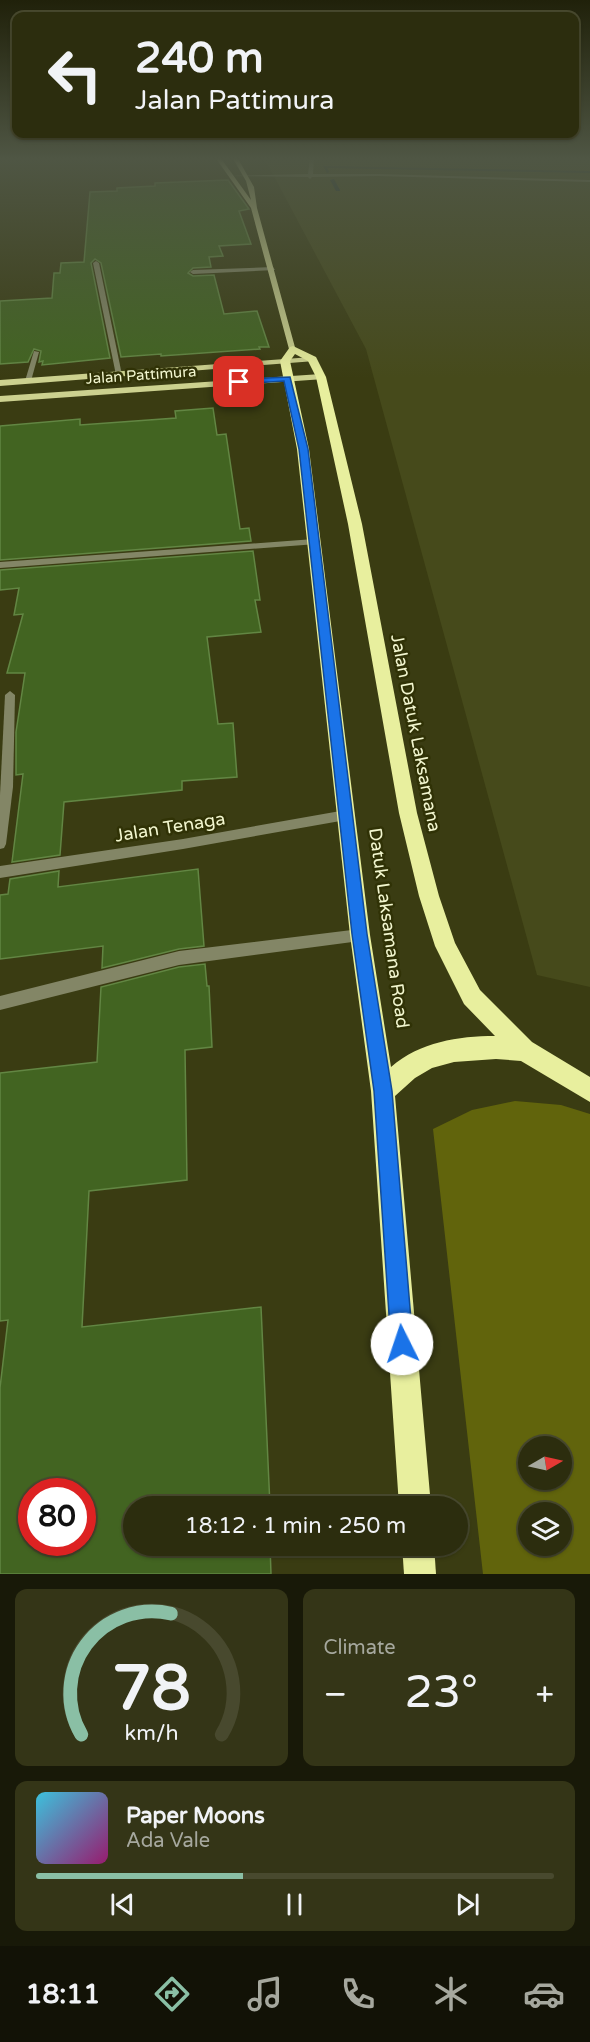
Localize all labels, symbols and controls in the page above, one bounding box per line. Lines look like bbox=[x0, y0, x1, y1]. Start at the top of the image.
text: 240 m bbox=[135, 33, 264, 84]
icon: left bbox=[36, 36, 114, 114]
text: Jalan Pattimura bbox=[135, 84, 334, 117]
pin bbox=[213, 356, 264, 407]
street label: Jalan Pattimura bbox=[85, 362, 197, 388]
icon: arrive bbox=[222, 365, 255, 398]
street label: Jalan Datuk Laksamana bbox=[386, 632, 446, 834]
street label: Jalan Tenaga bbox=[113, 807, 227, 847]
street label: Datuk Laksamana Road bbox=[364, 826, 414, 1030]
position arrow bbox=[370, 1312, 434, 1376]
north arrow bbox=[518, 1436, 572, 1490]
map controls bbox=[518, 1436, 572, 1556]
speed limit sign: 80 bbox=[18, 1478, 96, 1556]
button: layers bbox=[518, 1502, 572, 1556]
text: 18:12 · 1 min · 250 m bbox=[185, 1513, 406, 1539]
text: Climate bbox=[324, 1636, 396, 1660]
text: 78 bbox=[112, 1652, 190, 1727]
text: 23° bbox=[404, 1666, 478, 1720]
text: − bbox=[324, 1675, 347, 1714]
text: + bbox=[535, 1675, 554, 1714]
text: km/h bbox=[124, 1720, 178, 1746]
text: Paper Moons bbox=[126, 1803, 265, 1829]
text: Ada Vale bbox=[126, 1829, 210, 1853]
icon: previous bbox=[106, 1888, 139, 1921]
icon: pause bbox=[278, 1888, 311, 1921]
icon: next bbox=[451, 1888, 484, 1921]
icon: directions bbox=[151, 1973, 193, 2015]
icon: music bbox=[244, 1973, 286, 2015]
icon: phone bbox=[337, 1973, 379, 2015]
icon: climate bbox=[430, 1973, 472, 2015]
icon: car bbox=[523, 1973, 565, 2015]
text: 18:11 bbox=[25, 1978, 100, 2011]

